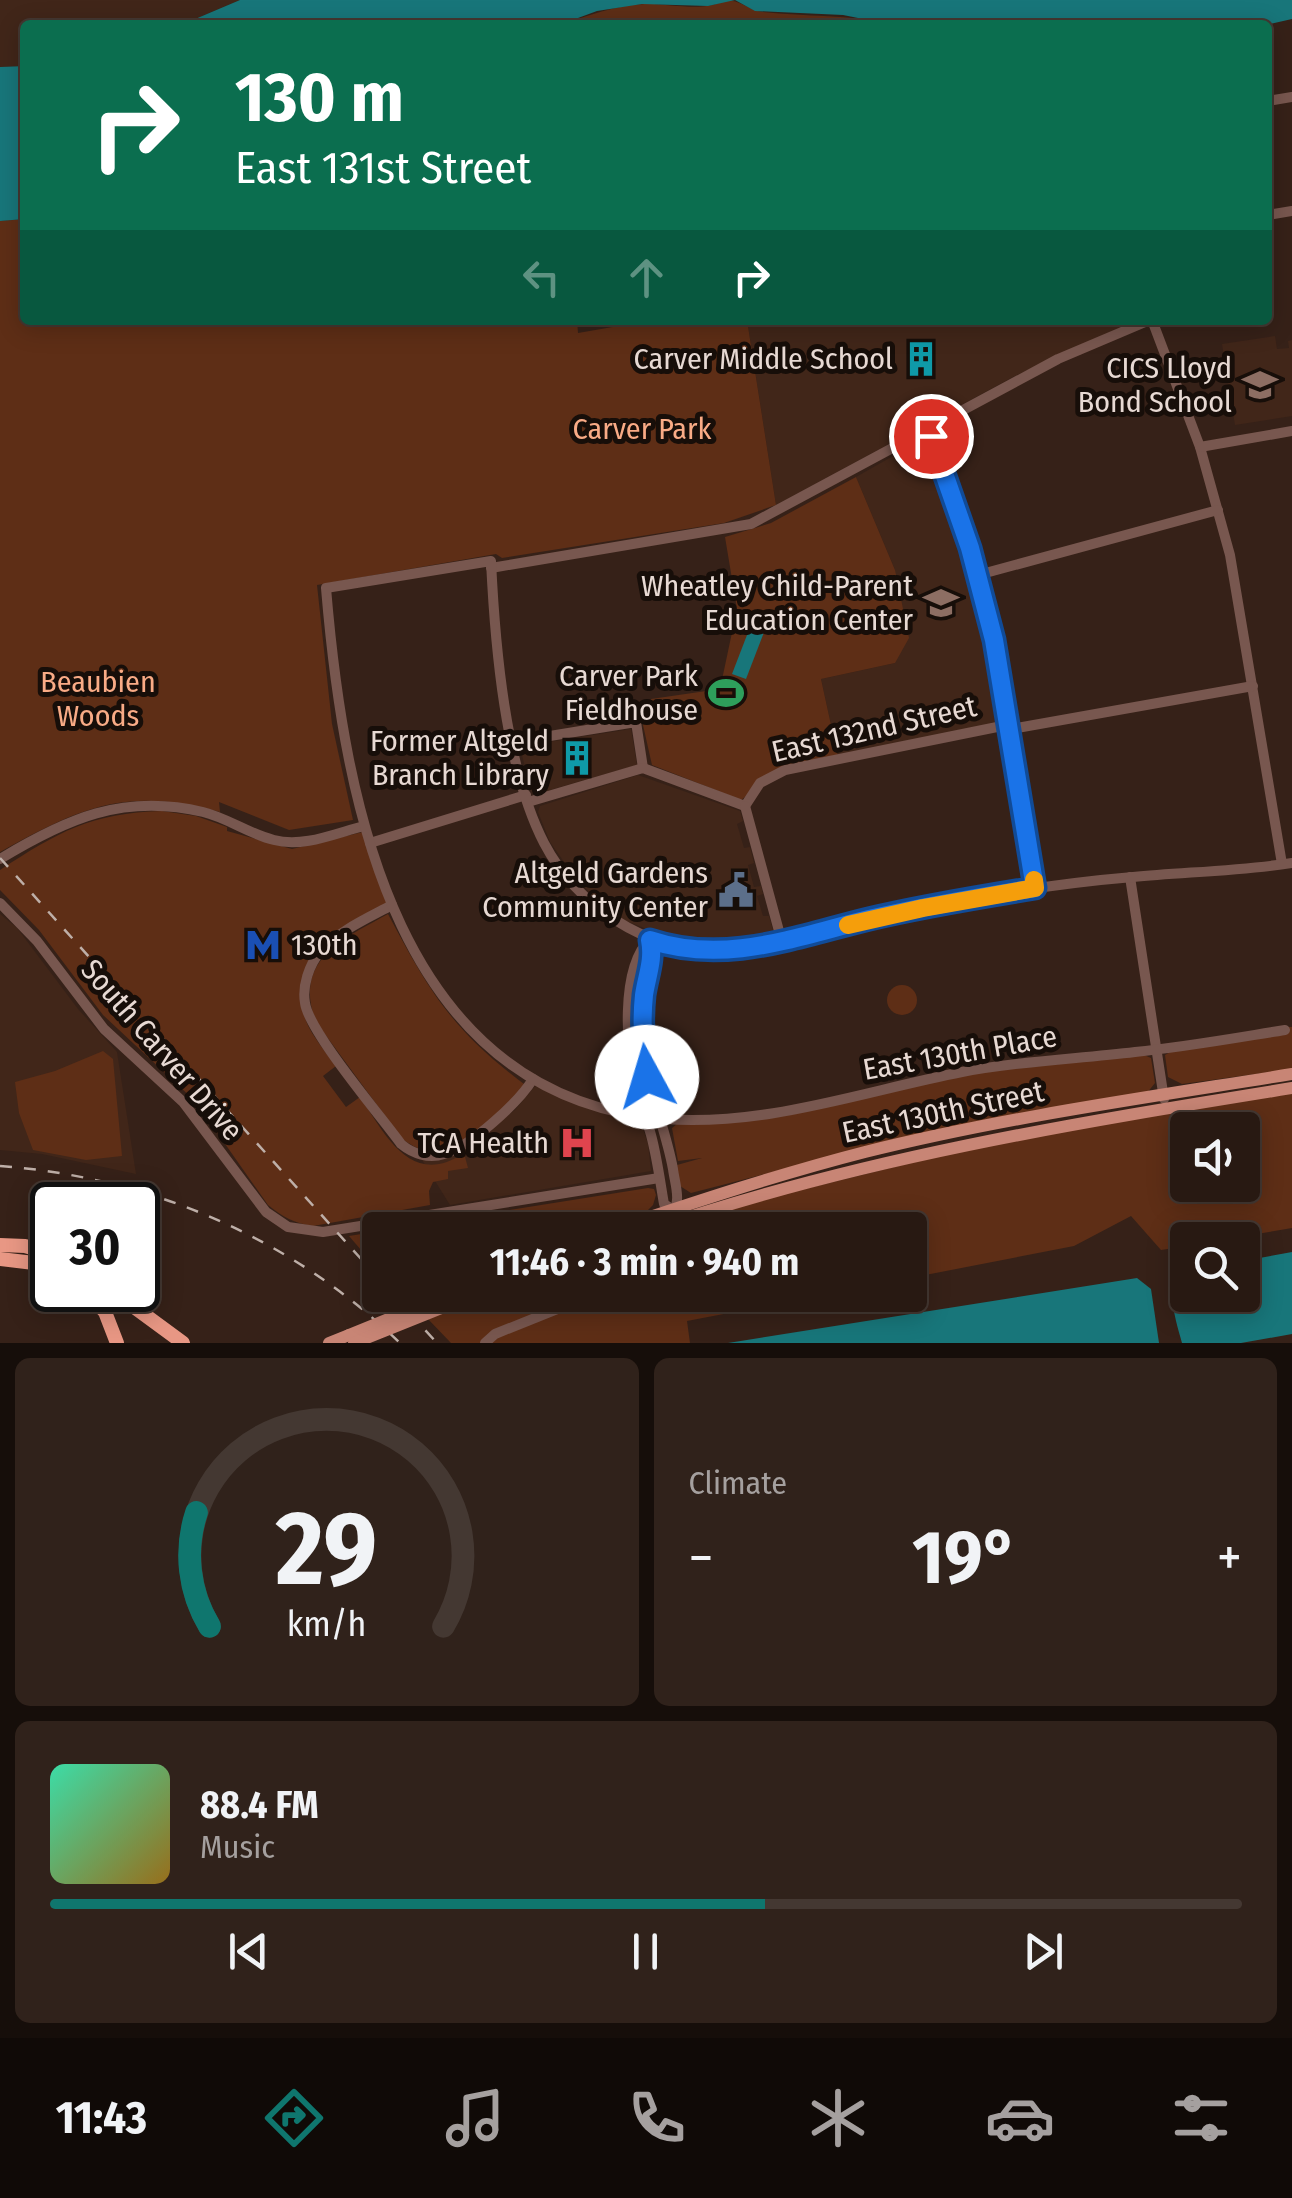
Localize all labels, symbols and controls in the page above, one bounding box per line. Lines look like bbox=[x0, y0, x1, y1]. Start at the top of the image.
text: 130 m bbox=[235, 56, 404, 140]
icon: right bbox=[70, 60, 200, 190]
text: East 131st Street bbox=[235, 141, 531, 195]
icon: left bbox=[514, 250, 569, 305]
icon: ahead bbox=[619, 250, 674, 305]
icon: right bbox=[724, 250, 779, 305]
building icon: Carver Middle School bbox=[902, 340, 940, 378]
place label: Carver Middle School bbox=[634, 341, 893, 377]
place label: CICS Lloyd Bond School bbox=[1078, 350, 1232, 420]
school or university icon: CICS Lloyd Bond School bbox=[1241, 366, 1279, 404]
pin bbox=[889, 394, 974, 479]
icon: arrive bbox=[904, 409, 959, 464]
park label: Carver Park bbox=[573, 411, 711, 447]
place label: Wheatley Child-Parent Education Center bbox=[641, 568, 914, 638]
school or university icon: Wheatley Child-Parent Education Center bbox=[922, 584, 960, 622]
place label: Carver Park Fieldhouse bbox=[559, 658, 698, 728]
park label: Beaubien Woods bbox=[40, 664, 156, 734]
sports icon: Carver Park Fieldhouse bbox=[707, 674, 745, 712]
street label: East 132nd Street bbox=[768, 688, 980, 770]
place label: Former Altgeld Branch Library bbox=[370, 723, 550, 793]
building icon: Former Altgeld Branch Library bbox=[558, 739, 596, 777]
place label: Altgeld Gardens Community Center bbox=[482, 855, 709, 925]
public building icon: Altgeld Gardens Community Center bbox=[717, 871, 755, 909]
metro station icon: 130th bbox=[244, 926, 282, 964]
place label: 130th bbox=[291, 927, 357, 963]
street label: South Carver Drive bbox=[74, 952, 250, 1148]
street label: East 130th Place bbox=[860, 1018, 1060, 1088]
position arrow bbox=[595, 1025, 699, 1129]
street label: East 130th Street bbox=[839, 1073, 1047, 1151]
map controls bbox=[1170, 1112, 1260, 1312]
button: sound bbox=[1170, 1112, 1260, 1202]
hospital icon: TCA Health bbox=[558, 1124, 596, 1162]
place label: TCA Health bbox=[417, 1125, 549, 1161]
speed limit sign: 30 bbox=[30, 1182, 160, 1312]
button: search bbox=[1170, 1222, 1260, 1312]
text: 11:46 · 3 min · 940 m bbox=[490, 1239, 799, 1285]
text: Climate bbox=[689, 1464, 787, 1502]
text: 29 bbox=[275, 1487, 377, 1612]
text: 19° bbox=[912, 1513, 1018, 1603]
text: − bbox=[689, 1525, 713, 1591]
text: + bbox=[1217, 1525, 1242, 1591]
text: km/h bbox=[287, 1603, 367, 1645]
text: 88.4 FM bbox=[200, 1782, 319, 1828]
text: Music bbox=[200, 1828, 275, 1866]
icon: previous bbox=[221, 1924, 276, 1979]
icon: pause bbox=[618, 1924, 673, 1979]
icon: next bbox=[1016, 1924, 1071, 1979]
icon: directions bbox=[259, 2083, 329, 2153]
icon: music bbox=[440, 2083, 510, 2153]
icon: phone bbox=[622, 2083, 692, 2153]
icon: climate bbox=[803, 2083, 873, 2153]
icon: car bbox=[985, 2083, 1055, 2153]
icon: filters bbox=[1166, 2083, 1236, 2153]
text: 11:43 bbox=[56, 2091, 147, 2145]

